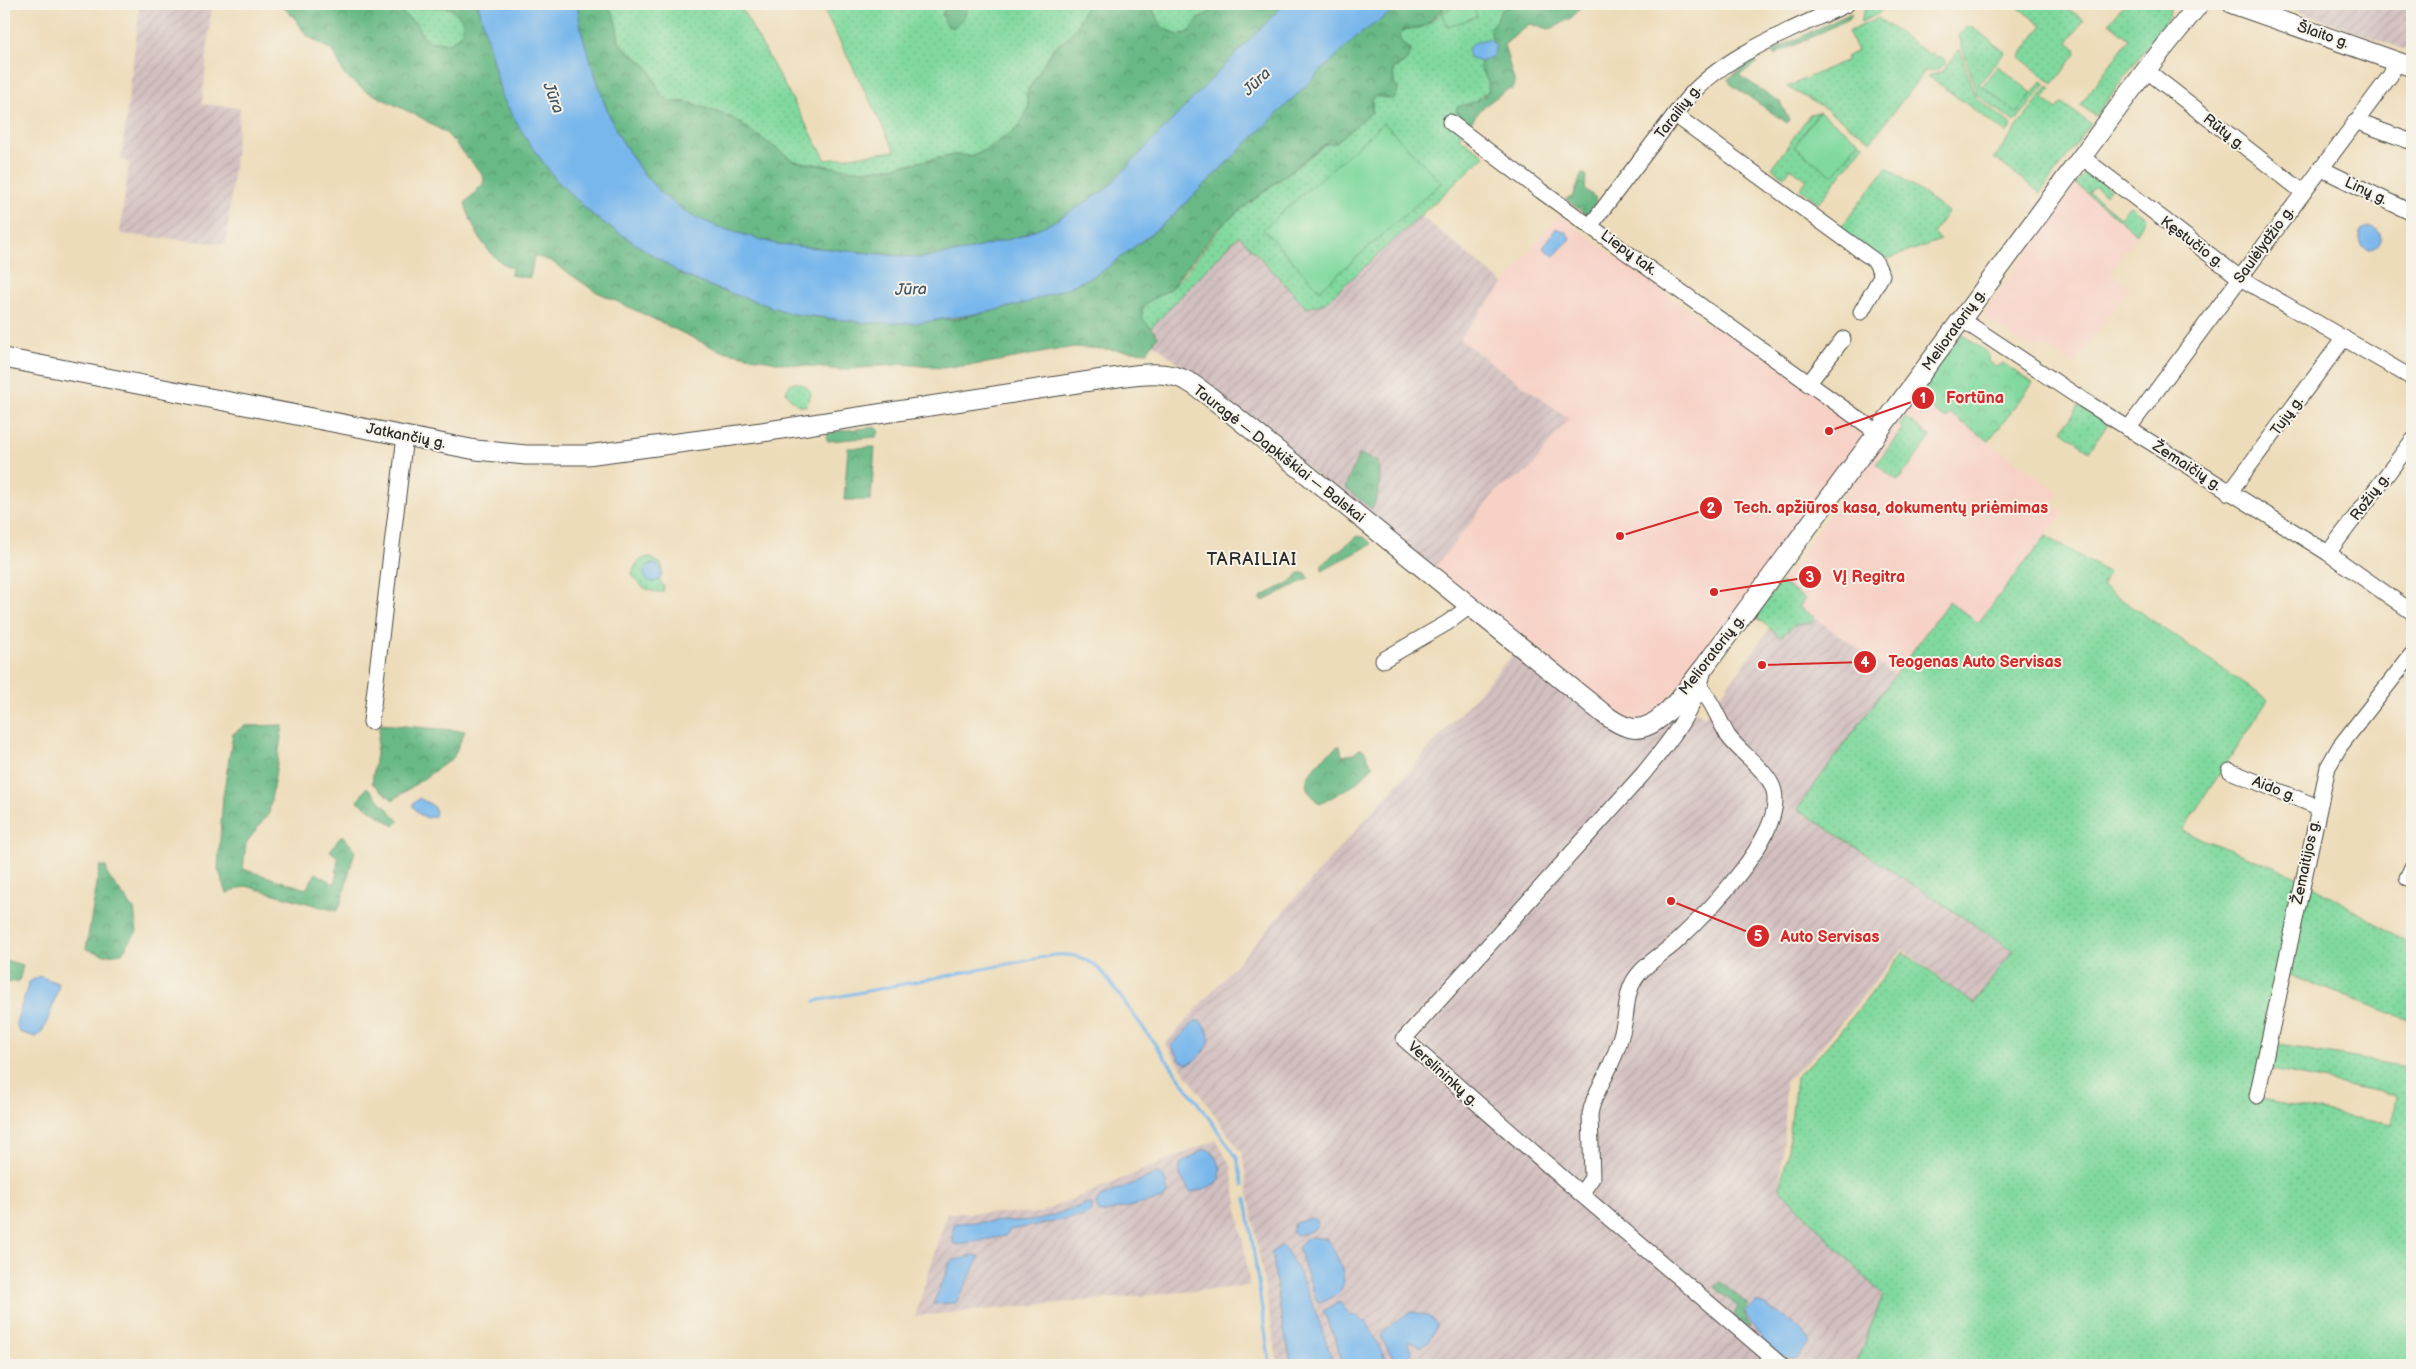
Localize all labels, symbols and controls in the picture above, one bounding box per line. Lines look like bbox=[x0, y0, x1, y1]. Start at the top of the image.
street label: Šlaito g. bbox=[2295, 17, 2351, 53]
water label: Jūra bbox=[1238, 64, 1275, 101]
water label: Jūra bbox=[538, 79, 568, 116]
street label: Tarailių g. bbox=[1651, 81, 1705, 143]
street label: Rūtų g. bbox=[2199, 110, 2249, 154]
street label: Linų g. bbox=[2342, 173, 2390, 209]
street label: Saulėlydžio g. bbox=[2230, 203, 2298, 287]
street label: Kęstučio g. bbox=[2157, 212, 2227, 272]
street label: Liepų tak. bbox=[1597, 226, 1661, 280]
water label: Jūra bbox=[894, 280, 927, 300]
street label: Melioratorių g. bbox=[1918, 285, 1990, 375]
street label: Tauragė — Dapkiškiai — Balskai bbox=[1189, 381, 1369, 527]
callout: Fortūna bbox=[1911, 382, 2013, 413]
text: 1 bbox=[1920, 389, 1926, 408]
text: Fortūna bbox=[1946, 389, 2004, 408]
street label: Tujų g. bbox=[2266, 392, 2308, 439]
street label: Jatkančių g. bbox=[365, 419, 447, 453]
street label: Žemaičių g. bbox=[2148, 436, 2225, 495]
street label: Rožių g. bbox=[2346, 469, 2394, 524]
callout: Tech. apžiūros kasa, dokumentų priėmimas bbox=[1699, 492, 2058, 523]
text: 2 bbox=[1707, 499, 1716, 518]
text: Tech. apžiūros kasa, dokumentų priėmimas bbox=[1734, 499, 2048, 518]
district label: TARAILIAI bbox=[1207, 549, 1297, 570]
callout: VĮ Regitra bbox=[1798, 561, 1915, 592]
text: 3 bbox=[1806, 568, 1815, 587]
text: VĮ Regitra bbox=[1833, 568, 1905, 587]
street label: Melioratorių g. bbox=[1675, 611, 1749, 699]
callout: Teogenas Auto Servisas bbox=[1853, 646, 2071, 677]
text: 4 bbox=[1861, 653, 1870, 672]
text: Teogenas Auto Servisas bbox=[1888, 653, 2062, 672]
street label: Aido g. bbox=[2249, 772, 2299, 806]
street label: Žemaitijos g. bbox=[2288, 818, 2324, 907]
callout: Auto Servisas bbox=[1746, 920, 1890, 951]
text: 5 bbox=[1754, 927, 1763, 946]
text: Auto Servisas bbox=[1780, 928, 1880, 947]
street label: Verslininkų g. bbox=[1404, 1037, 1482, 1111]

